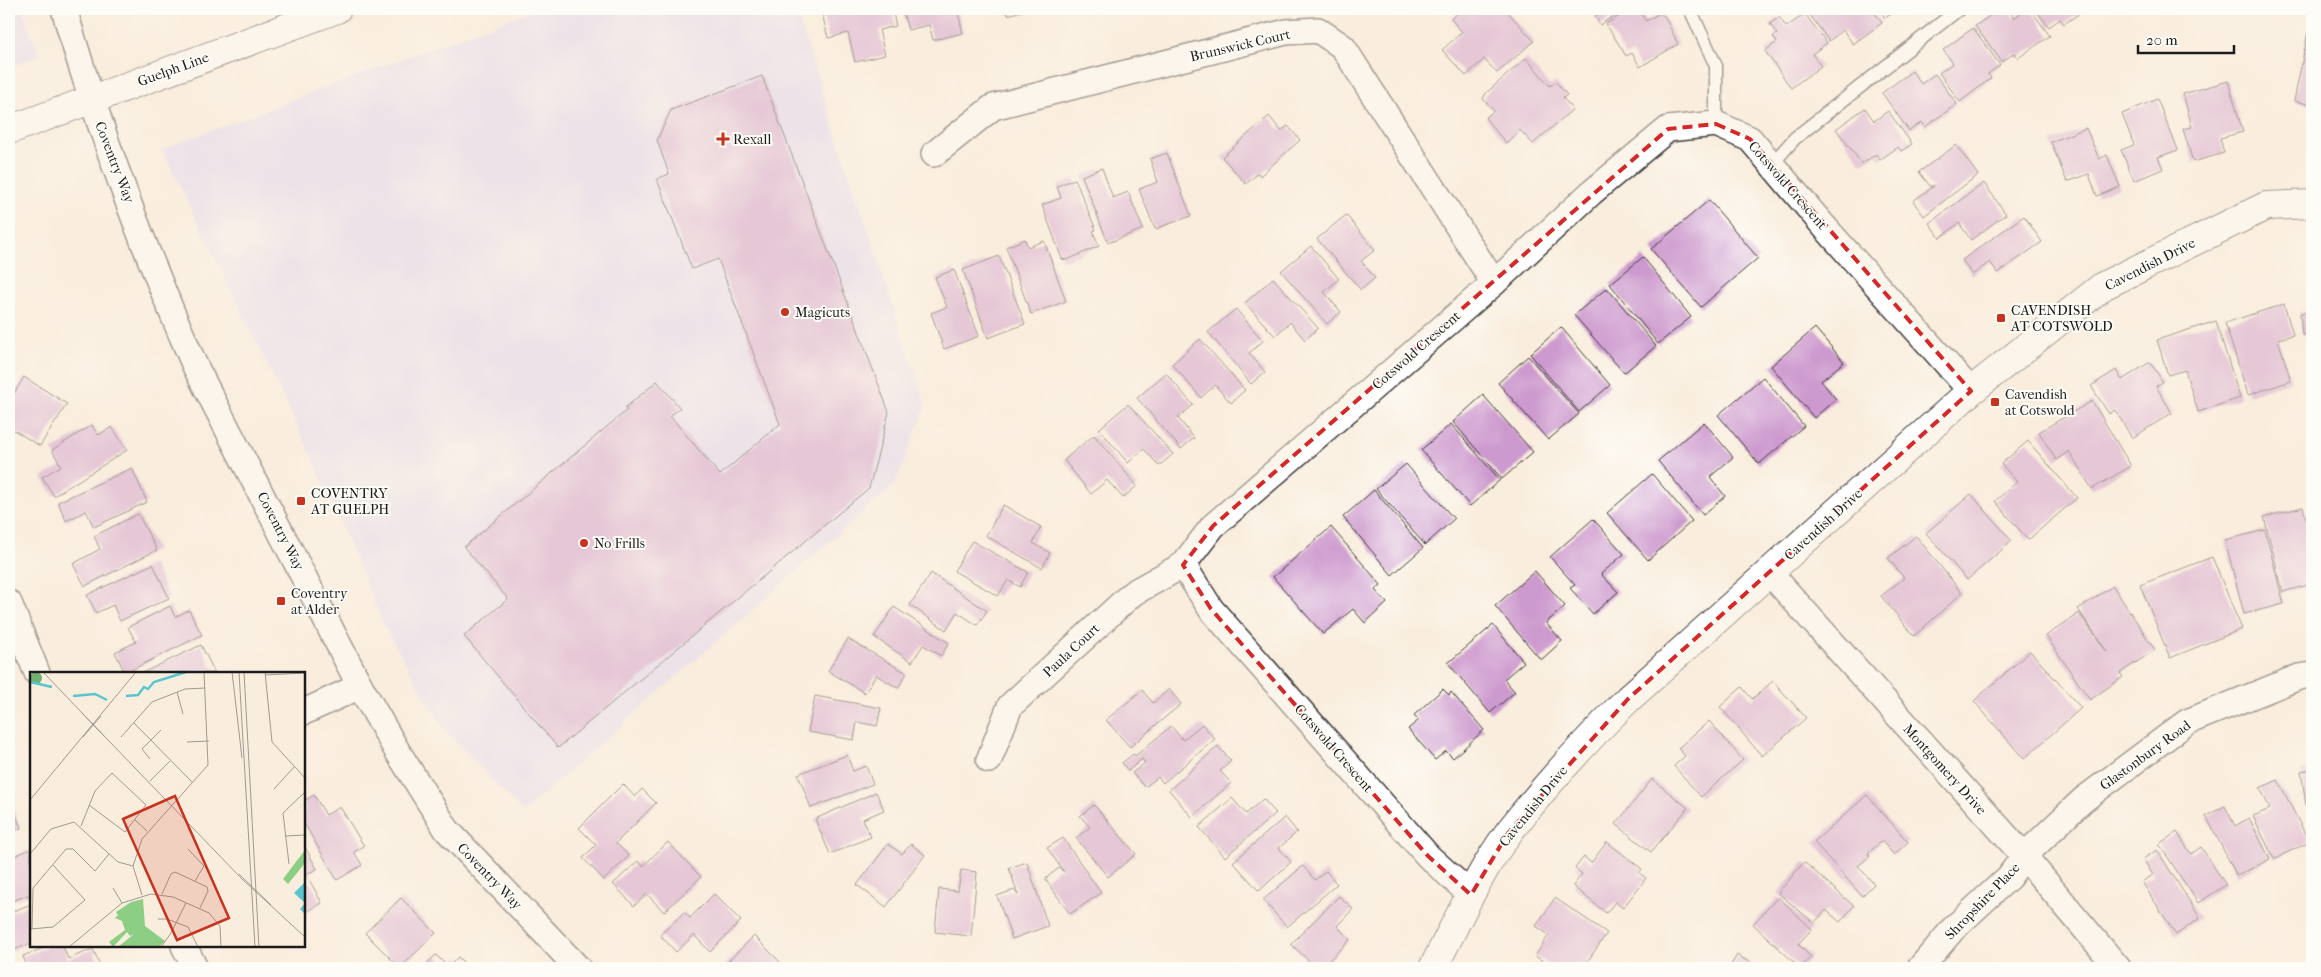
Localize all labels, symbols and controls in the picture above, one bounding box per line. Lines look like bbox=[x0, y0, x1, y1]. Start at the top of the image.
scale bar bbox=[2138, 22, 2235, 54]
street label: Brunswick Court bbox=[1188, 26, 1292, 65]
text: 20 m bbox=[2146, 31, 2178, 49]
street label: Guelph Line bbox=[135, 49, 211, 90]
street label: Coventry Way bbox=[91, 119, 138, 206]
place label: Rexall bbox=[733, 131, 771, 148]
marker: Rexall bbox=[717, 133, 729, 145]
street label: Cotswold Crescent bbox=[1745, 138, 1831, 233]
street label: Cavendish Drive bbox=[2102, 234, 2198, 295]
place label: CAVENDISH AT COTSWOLD bbox=[2010, 302, 2113, 335]
place label: Magicuts bbox=[795, 304, 850, 321]
marker: Magicuts bbox=[779, 306, 791, 318]
street label: Cotswold Crescent bbox=[1369, 307, 1464, 393]
marker: CAVENDISH AT COTSWOLD bbox=[1995, 312, 2007, 324]
place label: Cavendish at Cotswold bbox=[2005, 386, 2075, 419]
marker: Cavendish at Cotswold bbox=[1989, 396, 2001, 408]
place label: COVENTRY AT GUELPH bbox=[310, 485, 389, 518]
street label: Cavendish Drive bbox=[1781, 485, 1866, 564]
street label: Coventry Way bbox=[253, 489, 308, 574]
marker: COVENTRY AT GUELPH bbox=[295, 495, 307, 507]
place label: No Frills bbox=[594, 535, 645, 552]
marker: No Frills bbox=[578, 537, 590, 549]
place label: Coventry at Alder bbox=[291, 585, 348, 618]
marker: Coventry at Alder bbox=[275, 595, 287, 607]
street label: Paula Court bbox=[1039, 620, 1103, 681]
inset map bbox=[30, 672, 305, 947]
street label: Cotswold Crescent bbox=[1291, 701, 1377, 796]
street label: Glastonbury Road bbox=[2097, 717, 2194, 794]
street label: Montgomery Drive bbox=[1899, 720, 1990, 818]
street label: Cavendish Drive bbox=[1496, 762, 1571, 850]
street label: Coventry Way bbox=[454, 840, 526, 914]
street label: Shropshire Place bbox=[1941, 859, 2023, 943]

